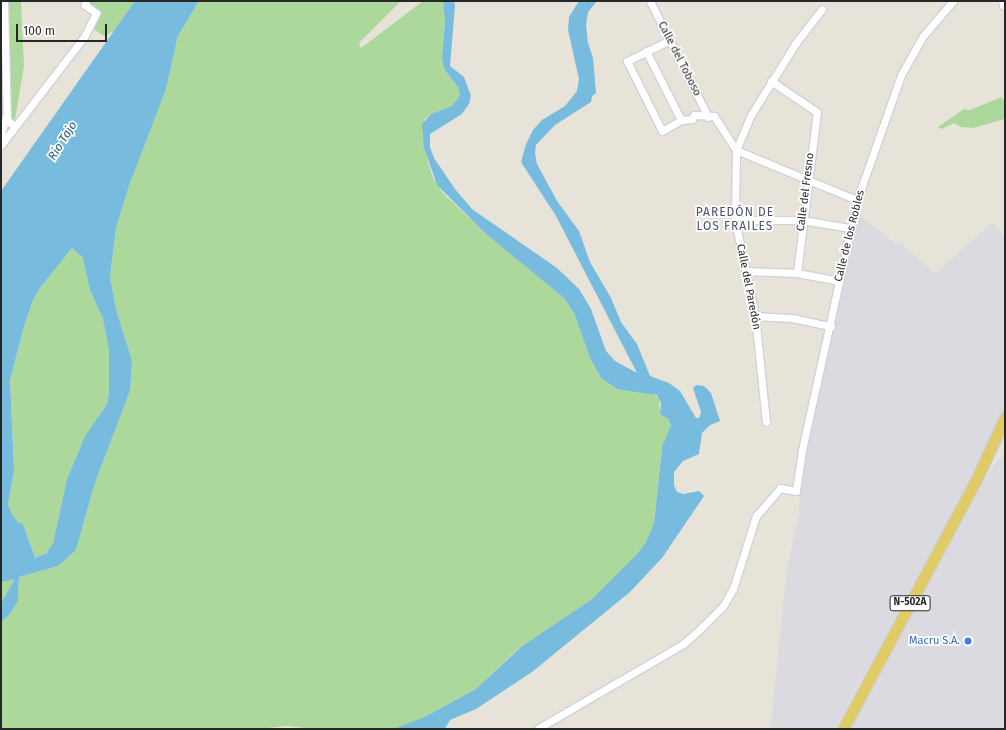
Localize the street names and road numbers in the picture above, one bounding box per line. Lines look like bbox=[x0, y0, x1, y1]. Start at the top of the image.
street label: Calle del Toboso bbox=[655, 19, 703, 99]
street label: Calle del Fresno bbox=[795, 152, 817, 232]
street label: Calle de los Robles bbox=[832, 189, 868, 283]
street label: Calle del Paredón bbox=[733, 243, 763, 331]
road number: N-502A bbox=[889, 595, 931, 611]

